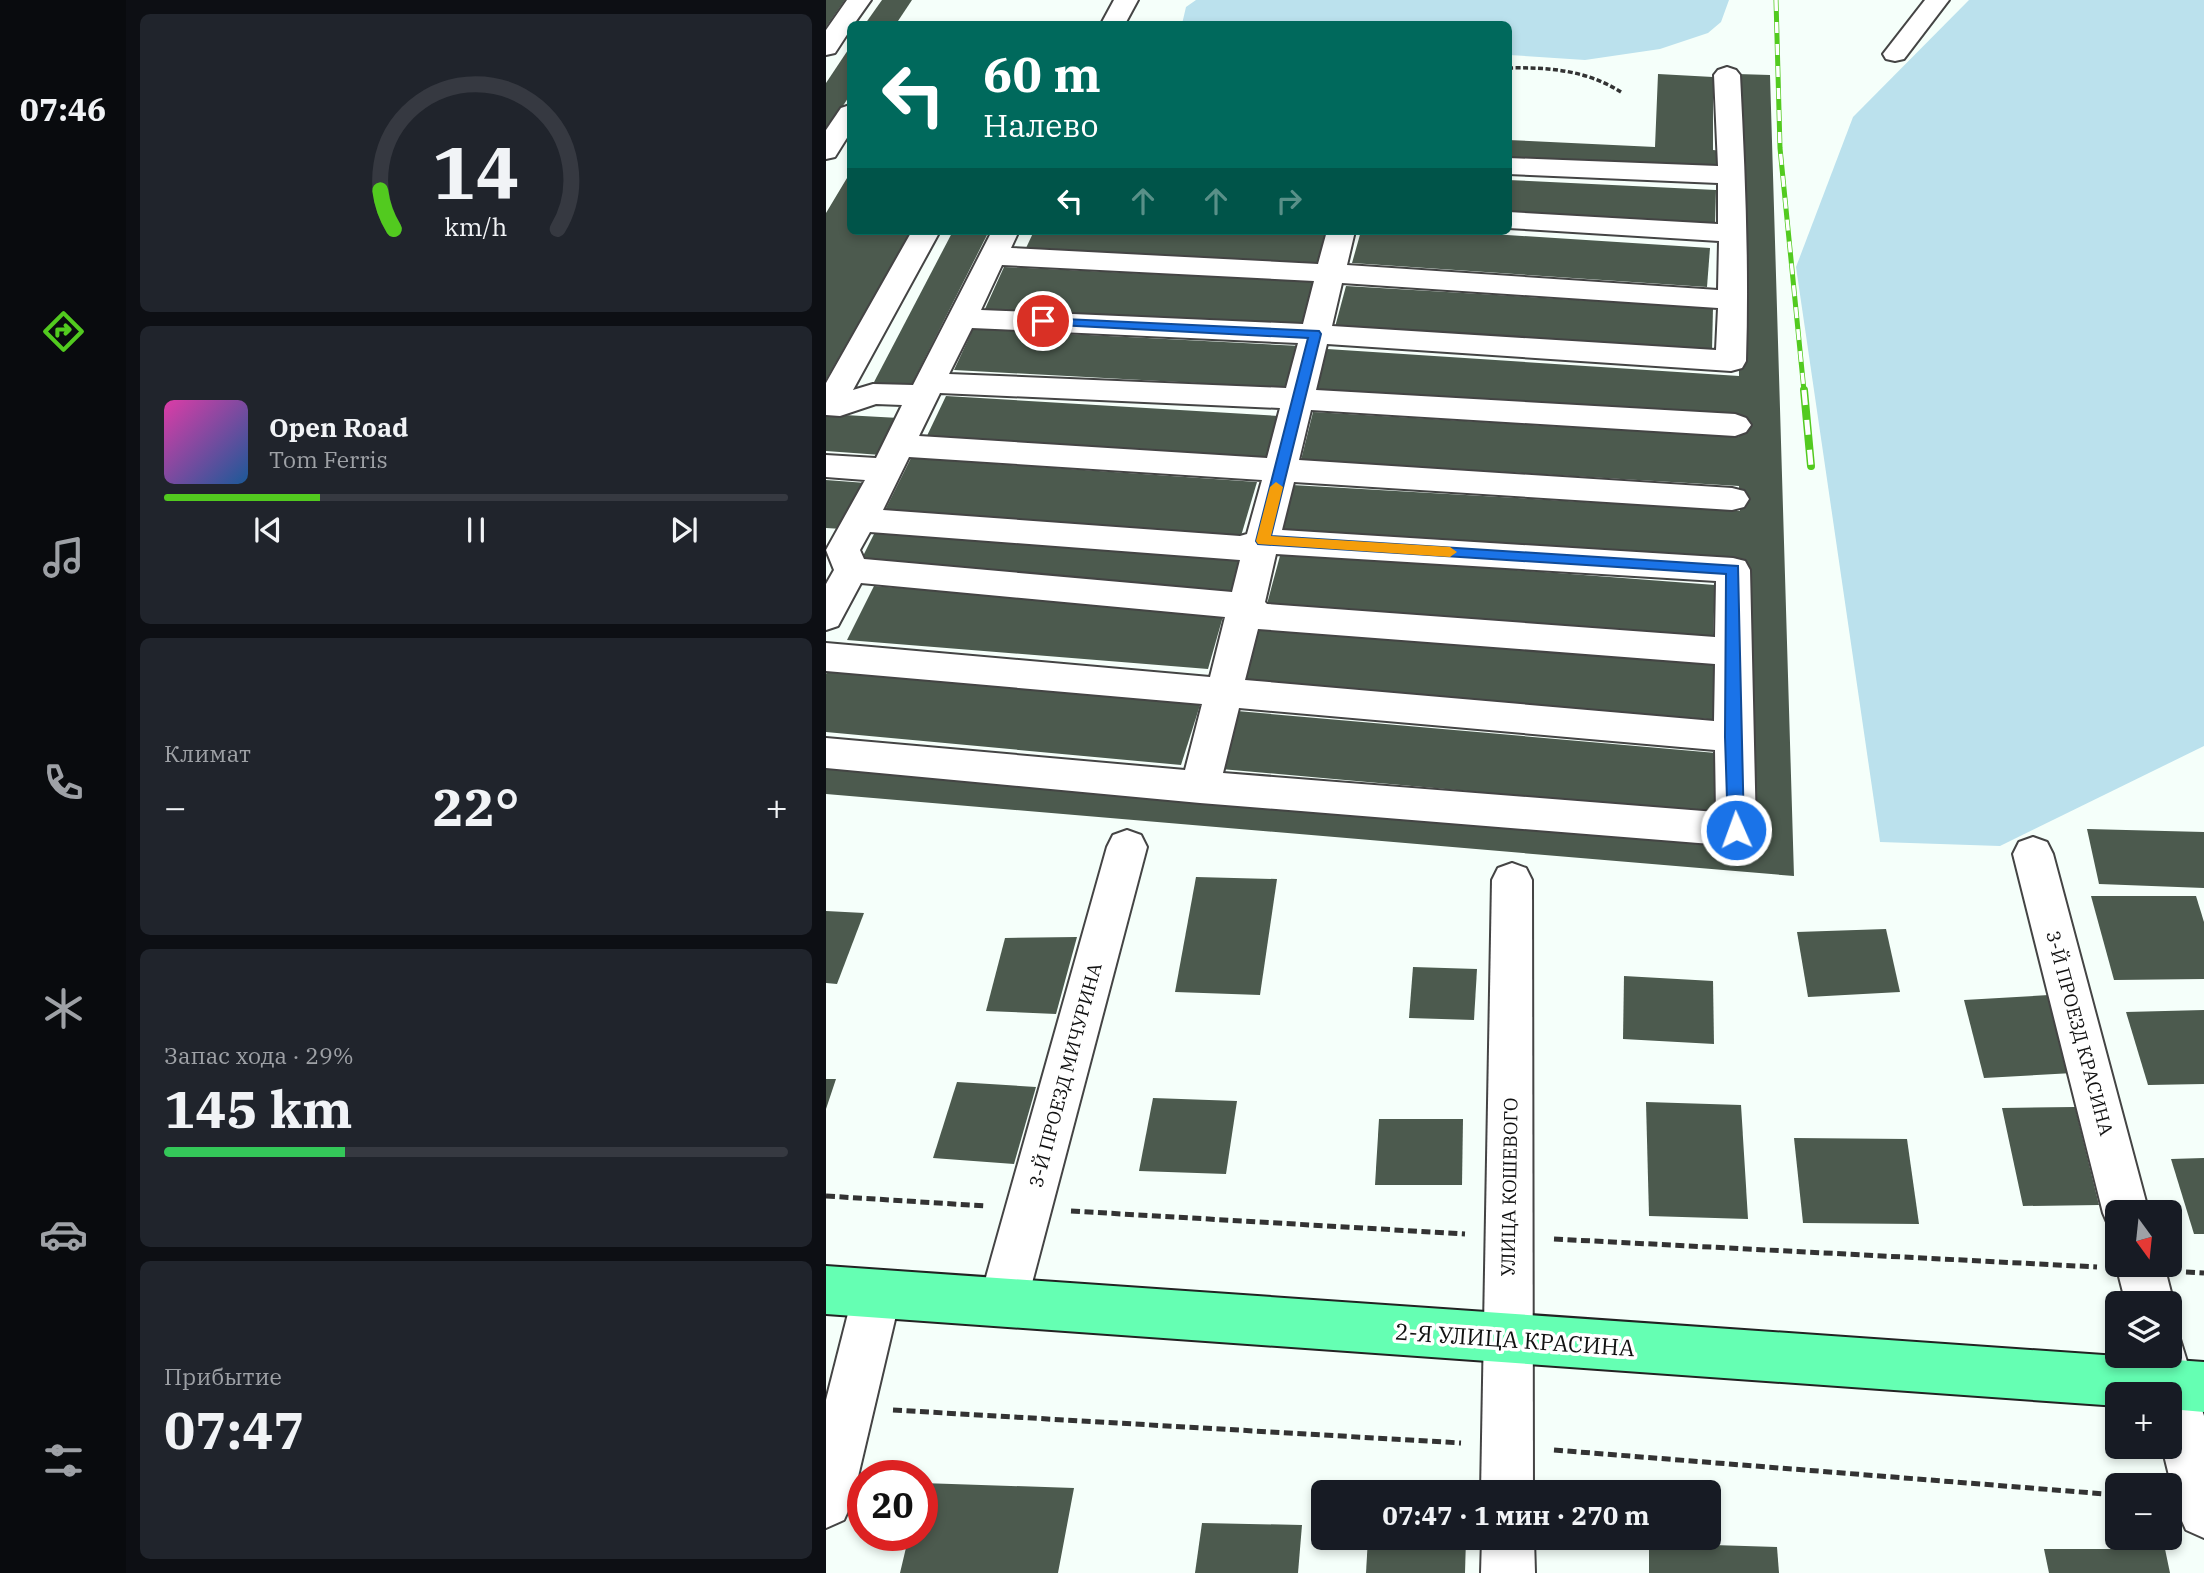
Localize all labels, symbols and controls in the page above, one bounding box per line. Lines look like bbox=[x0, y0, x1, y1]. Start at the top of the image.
text: 60 m bbox=[983, 42, 1101, 105]
icon: left bbox=[868, 49, 959, 140]
text: 07:46 bbox=[20, 88, 106, 130]
text: Налево bbox=[983, 104, 1099, 146]
text: 14 bbox=[432, 124, 520, 219]
icon: left bbox=[1051, 182, 1089, 220]
icon: ahead bbox=[1124, 182, 1162, 220]
icon: ahead bbox=[1197, 182, 1235, 220]
icon: right bbox=[1270, 182, 1308, 220]
text: km/h bbox=[444, 210, 508, 243]
pin bbox=[1013, 291, 1073, 351]
icon: arrive bbox=[1024, 302, 1062, 340]
icon: directions bbox=[39, 307, 88, 356]
text: Open Road bbox=[269, 410, 408, 444]
text: Tom Ferris bbox=[269, 444, 388, 474]
icon: previous bbox=[249, 511, 287, 549]
icon: pause bbox=[457, 511, 495, 549]
icon: next bbox=[665, 511, 703, 549]
icon: music bbox=[39, 533, 88, 582]
text: Климат bbox=[164, 738, 251, 768]
icon: phone bbox=[39, 758, 88, 807]
text: 22° bbox=[433, 773, 519, 840]
text: − bbox=[164, 782, 187, 831]
text: + bbox=[765, 782, 788, 831]
position arrow bbox=[1699, 793, 1773, 867]
street label: 3-Й ПРОЕЗД КРАСИНА bbox=[2041, 928, 2119, 1138]
street label: 3-Й ПРОЕЗД МИЧУРИНА bbox=[1023, 960, 1107, 1190]
icon: climate bbox=[39, 984, 88, 1033]
text: Запас хода · 29% bbox=[164, 1040, 354, 1070]
text: 145 km bbox=[164, 1075, 353, 1142]
street label: УЛИЦА КОШЕВОГО bbox=[1495, 1097, 1523, 1277]
north arrow bbox=[2105, 1200, 2182, 1278]
map controls bbox=[2105, 1200, 2182, 1550]
icon: car bbox=[39, 1210, 88, 1259]
button: layers bbox=[2105, 1291, 2182, 1368]
street label: 2-Я УЛИЦА КРАСИНА bbox=[1394, 1316, 1636, 1362]
text: Прибытие bbox=[164, 1361, 282, 1391]
button: + bbox=[2105, 1382, 2182, 1459]
text: 07:47 bbox=[164, 1396, 305, 1463]
icon: filters bbox=[39, 1436, 88, 1485]
speed limit sign: 20 bbox=[847, 1460, 938, 1551]
button: − bbox=[2105, 1473, 2182, 1550]
text: 07:47 · 1 мин · 270 m bbox=[1382, 1498, 1650, 1532]

